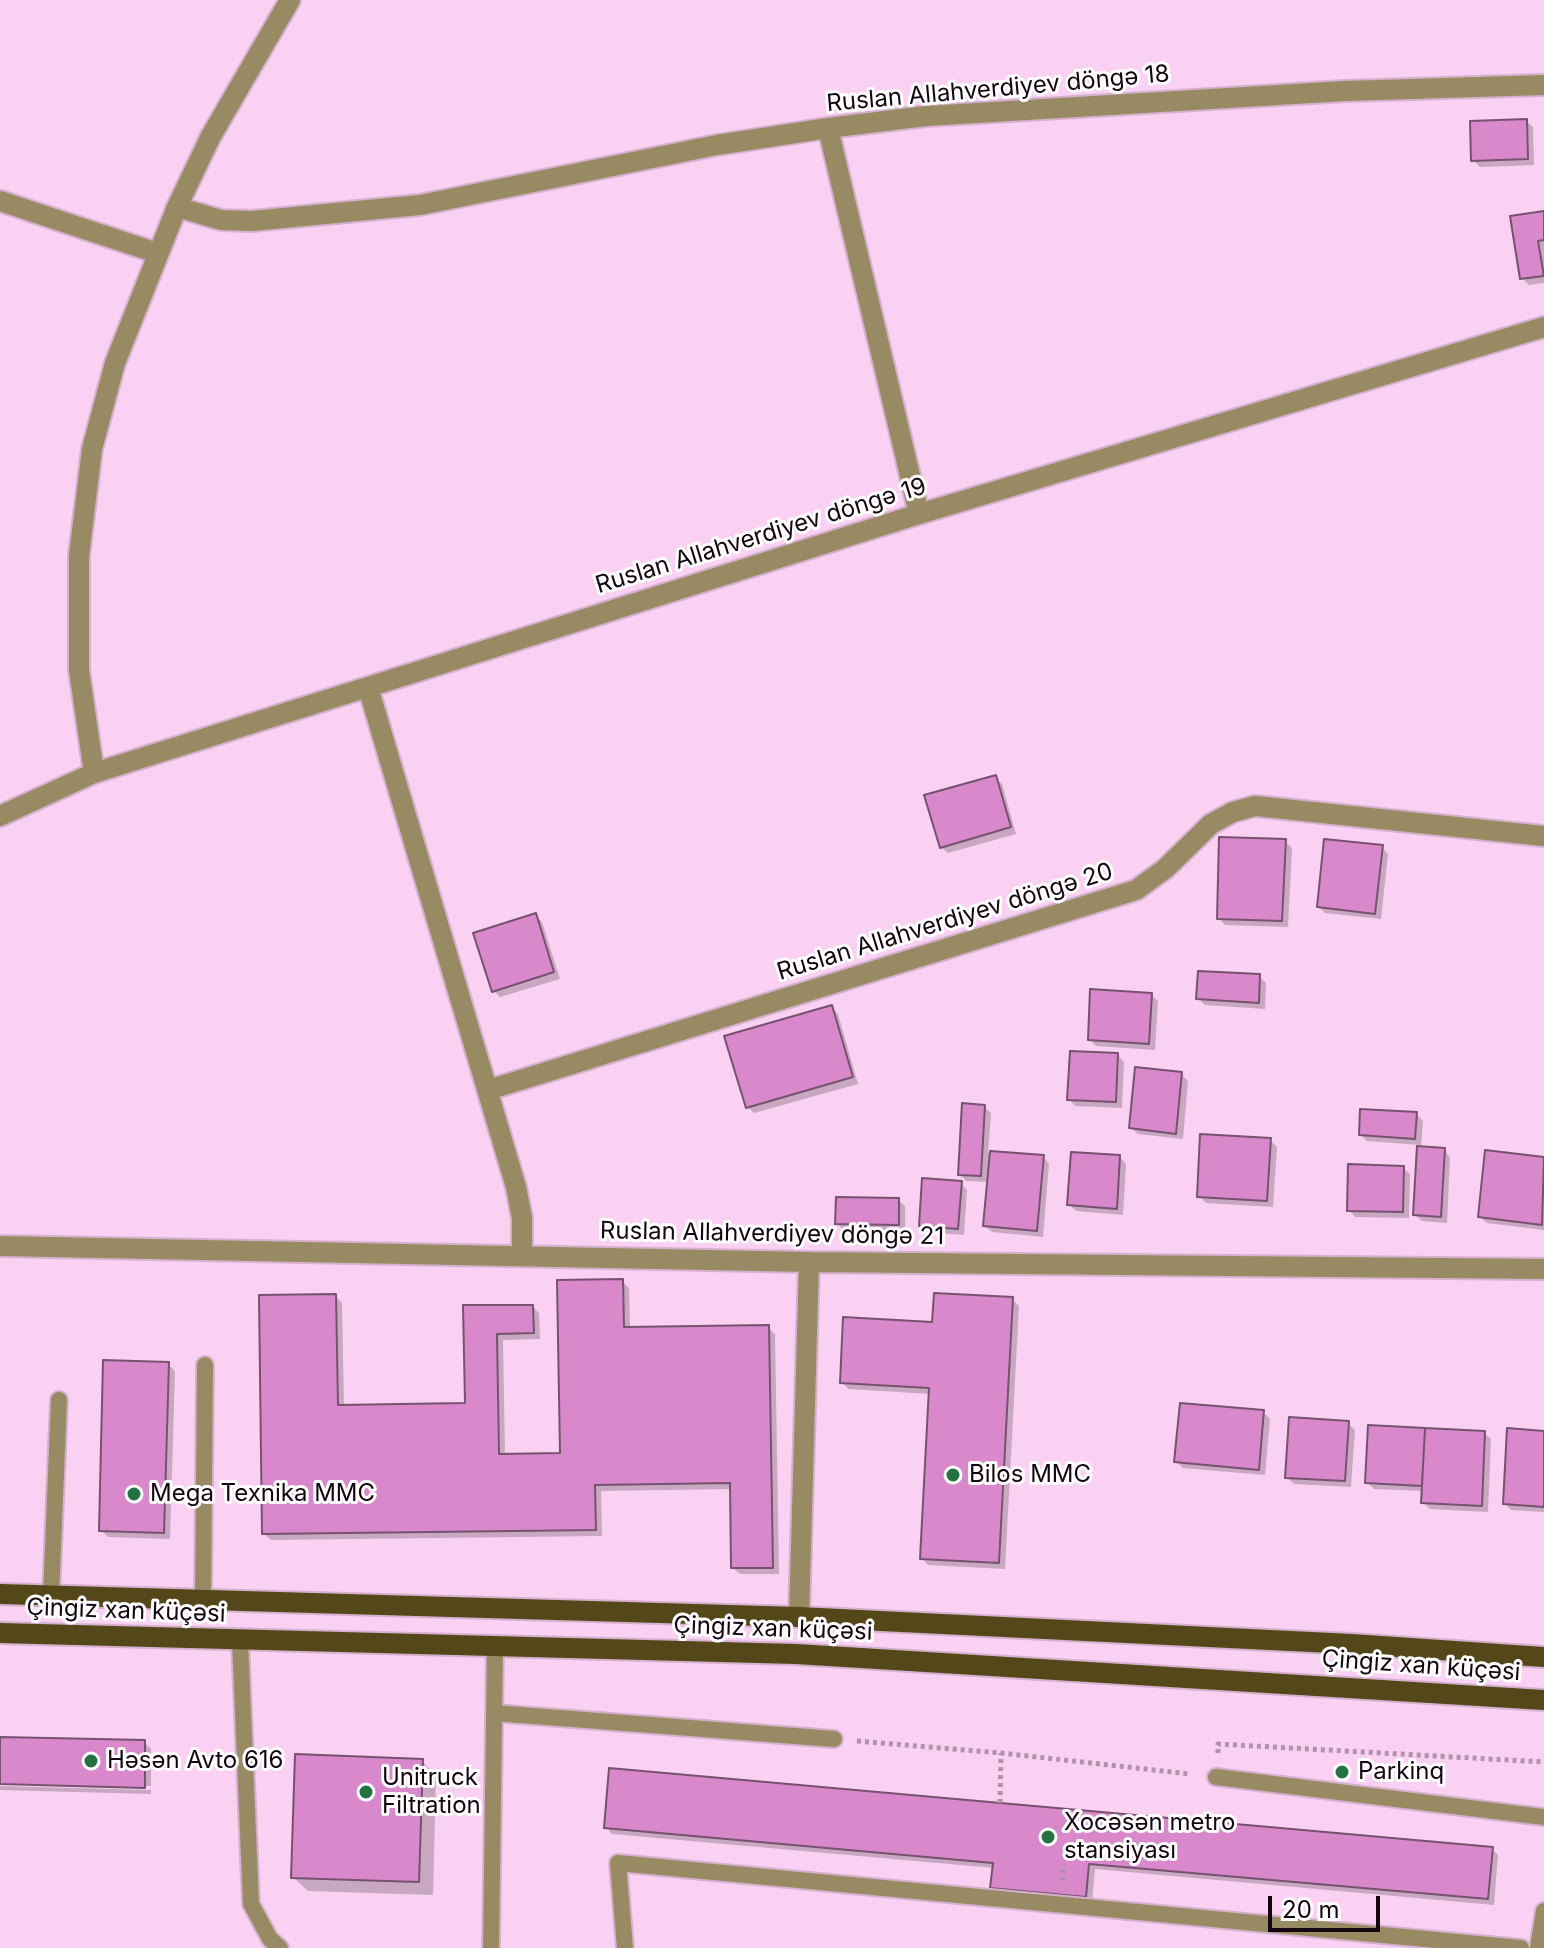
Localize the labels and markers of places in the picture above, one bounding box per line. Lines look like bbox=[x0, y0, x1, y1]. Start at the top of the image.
place label: Bilos MMC bbox=[969, 1461, 1091, 1489]
marker: Bilos MMC bbox=[944, 1466, 962, 1484]
place label: Mega Texnika MMC bbox=[150, 1480, 375, 1508]
marker: Mega Texnika MMC bbox=[125, 1485, 143, 1503]
place label: Həsən Avto 616 bbox=[107, 1747, 283, 1775]
marker: Həsən Avto 616 bbox=[82, 1752, 100, 1770]
place label: Parkinq bbox=[1358, 1758, 1444, 1786]
marker: Parkinq bbox=[1333, 1763, 1351, 1781]
place label: Unitruck Filtration bbox=[382, 1764, 481, 1820]
marker: Unitruck Filtration bbox=[357, 1783, 375, 1801]
place label: Xocəsən metro stansiyası bbox=[1064, 1809, 1235, 1865]
marker: Xocəsən metro stansiyası bbox=[1039, 1828, 1057, 1846]

